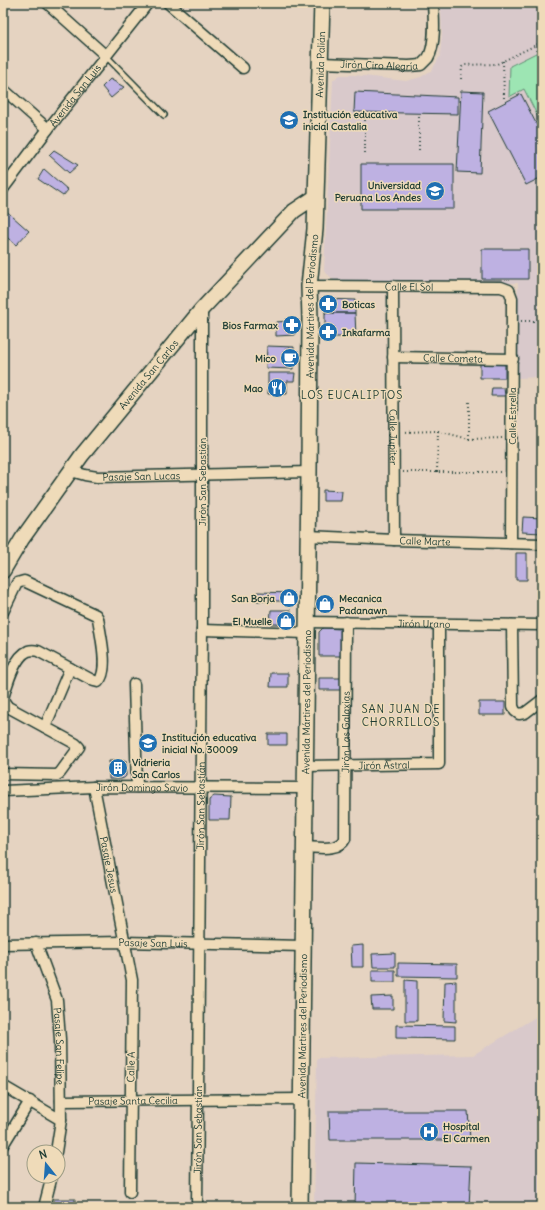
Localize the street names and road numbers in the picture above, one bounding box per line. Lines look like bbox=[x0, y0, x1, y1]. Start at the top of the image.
street label: Avenida Palián bbox=[313, 31, 328, 98]
street label: Jirón Ciro Alegría bbox=[340, 57, 419, 73]
street label: Avenida San Luis bbox=[46, 61, 104, 129]
street label: Avenida Mártires del Periodismo bbox=[302, 233, 321, 378]
street label: Calle El Sol bbox=[385, 280, 433, 293]
street label: Avenida San Carlos bbox=[116, 336, 181, 412]
street label: Calle Cometa bbox=[423, 351, 483, 365]
street label: Calle Estrella bbox=[506, 387, 519, 445]
street label: Calle Jupiter bbox=[387, 409, 400, 465]
street label: Jirón San Sebastián bbox=[196, 438, 209, 526]
street label: Pasaje San Lucas bbox=[102, 469, 181, 483]
street label: Calle Marte bbox=[399, 534, 451, 548]
street label: Jirón Urano bbox=[397, 617, 451, 630]
street label: Avenida Mártires del Periodismo bbox=[299, 629, 314, 774]
street label: Jirón Las Galaxias bbox=[339, 691, 352, 773]
street label: Jirón Astral bbox=[358, 758, 410, 772]
street label: Jirón San Sebastián bbox=[194, 761, 207, 850]
street label: Jirón Domingo Savio bbox=[96, 781, 189, 794]
street label: Pasaje Jesus bbox=[97, 835, 121, 894]
street label: Pasaje San Luis bbox=[118, 935, 188, 950]
street label: Avenida Mártires del Periodismo bbox=[295, 953, 310, 1098]
street label: Pasaje San Felipe bbox=[51, 1007, 67, 1085]
street label: Calle A bbox=[124, 1051, 138, 1083]
street label: Jirón San Sebastián bbox=[191, 1085, 205, 1174]
street label: Pasaje Santa Cecilia bbox=[88, 1094, 178, 1107]

